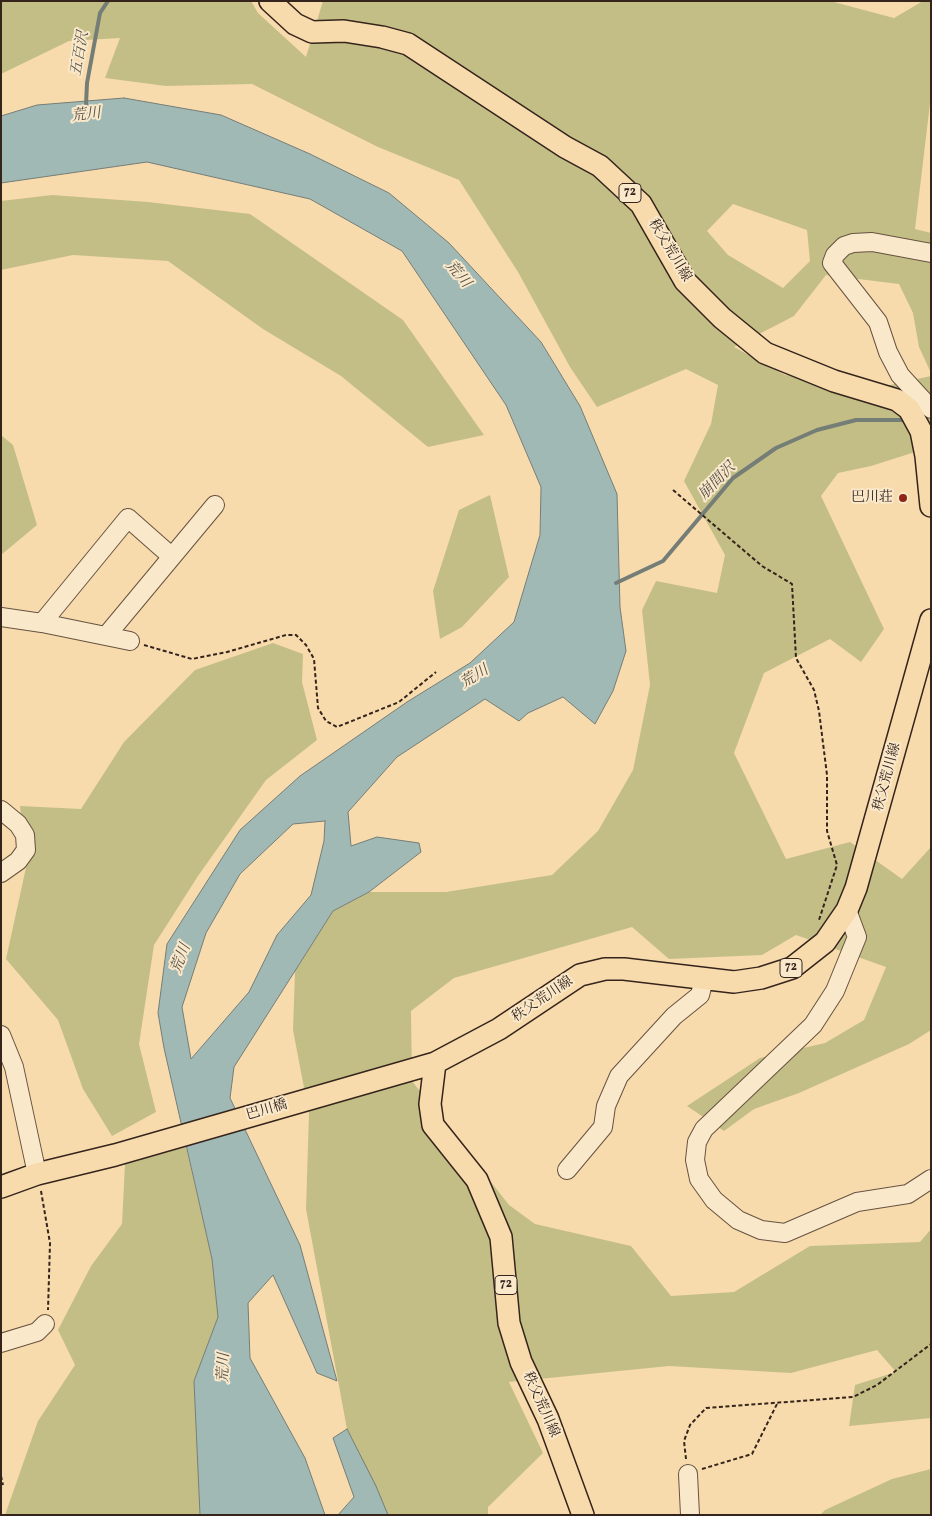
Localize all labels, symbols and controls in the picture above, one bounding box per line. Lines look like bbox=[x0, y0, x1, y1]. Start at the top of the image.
water label: 五百沢 bbox=[68, 30, 94, 78]
water label: 荒川 bbox=[70, 105, 102, 127]
road number: 72 bbox=[619, 184, 641, 202]
street label: 秩父荒川線 bbox=[644, 217, 694, 285]
water label: 荒川 bbox=[440, 258, 474, 292]
water label: 崩間沢 bbox=[696, 460, 740, 504]
place label: 巴川荘 bbox=[851, 490, 893, 506]
marker: 巴川荘 bbox=[897, 492, 909, 504]
water label: 荒川 bbox=[458, 662, 492, 694]
street label: 秩父荒川線 bbox=[871, 741, 905, 813]
water label: 荒川 bbox=[168, 942, 196, 976]
road number: 72 bbox=[780, 958, 802, 978]
street label: 秩父荒川線 bbox=[509, 973, 577, 1027]
street label: 巴川橋 bbox=[244, 1097, 290, 1125]
road number: 72 bbox=[495, 1276, 517, 1294]
water label: 荒川 bbox=[215, 1353, 235, 1383]
street label: 秩父荒川線 bbox=[518, 1370, 562, 1440]

